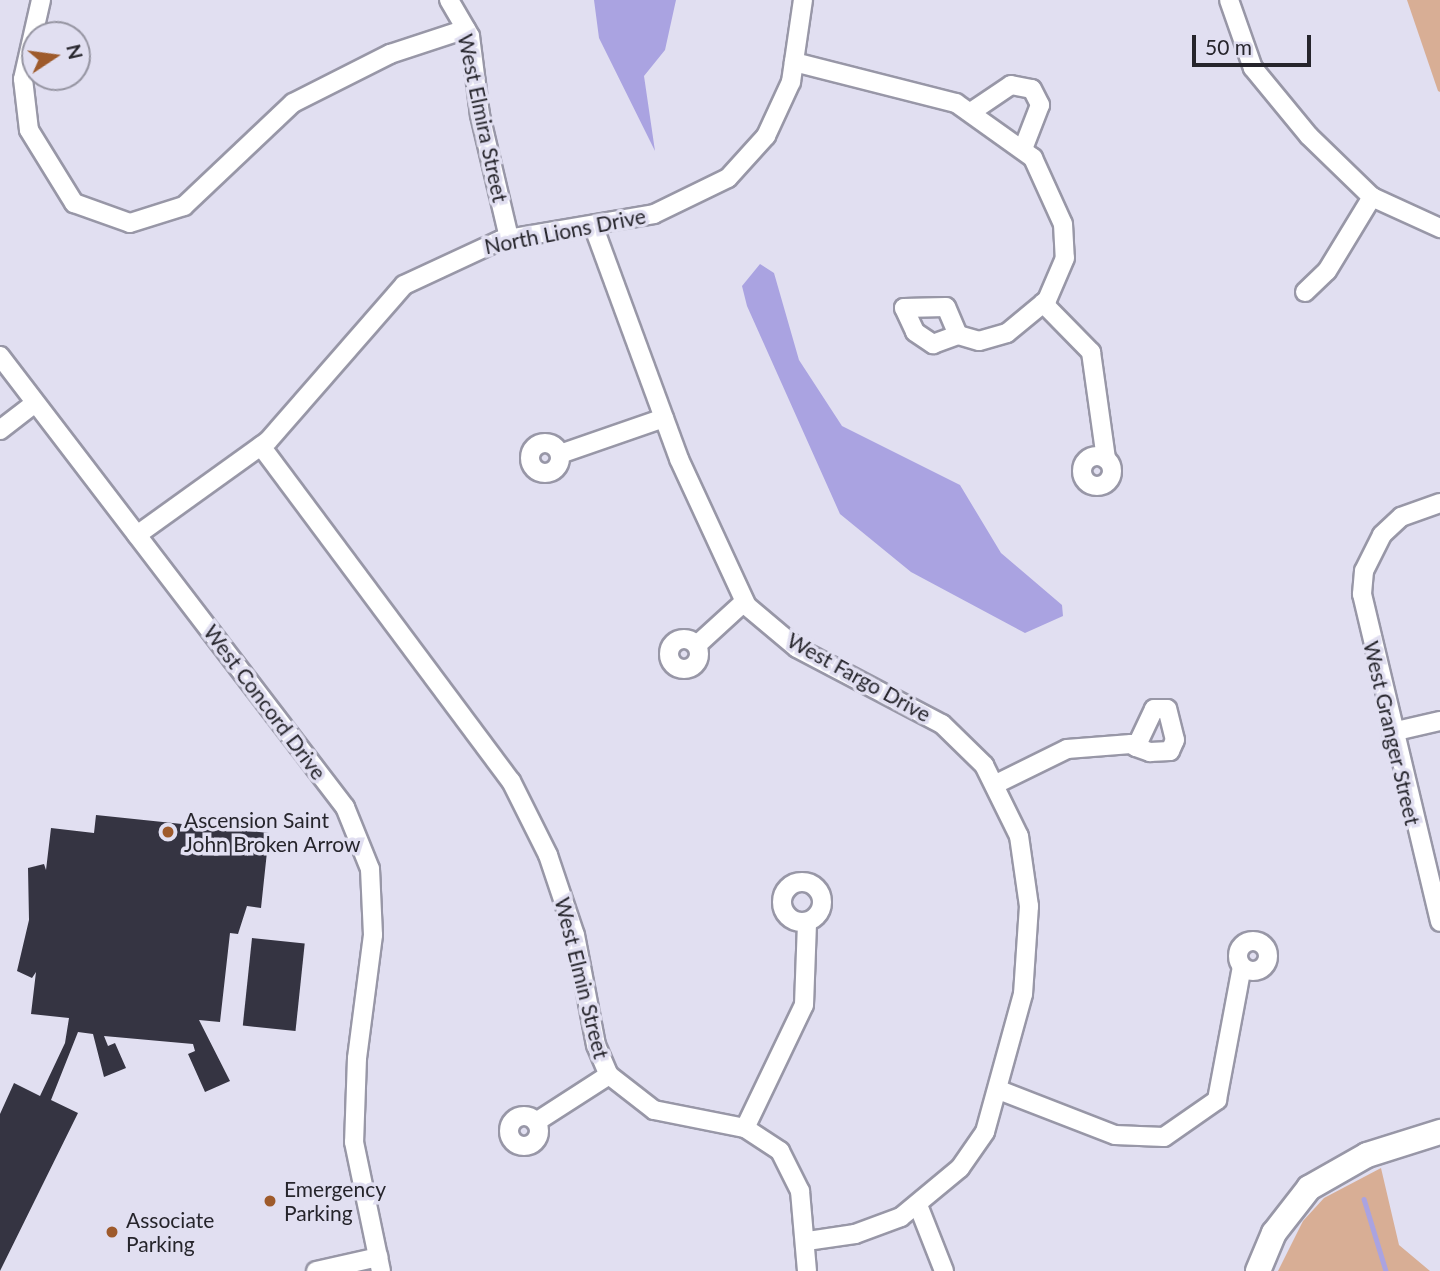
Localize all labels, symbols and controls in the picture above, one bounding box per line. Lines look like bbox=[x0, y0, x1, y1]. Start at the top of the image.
north arrow bbox=[21, 21, 91, 91]
scale bar bbox=[1195, 21, 1314, 65]
street label: West Elmira Street bbox=[453, 31, 513, 205]
text: 50 m bbox=[1205, 34, 1252, 59]
text: N bbox=[62, 42, 88, 61]
street label: North Lions Drive bbox=[482, 203, 648, 259]
street label: West Concord Drive bbox=[199, 620, 331, 784]
street label: West Fargo Drive bbox=[783, 627, 935, 727]
street label: West Granger Street bbox=[1359, 638, 1425, 828]
place label: Ascension Saint John Broken Arrow bbox=[184, 807, 361, 857]
marker: Ascension Saint John Broken Arrow bbox=[158, 822, 178, 842]
street label: West Elmin Street bbox=[550, 895, 614, 1061]
place label: Emergency Parking bbox=[284, 1176, 386, 1226]
marker: Emergency Parking bbox=[262, 1193, 278, 1209]
place label: Associate Parking bbox=[126, 1207, 214, 1257]
marker: Associate Parking bbox=[104, 1224, 120, 1240]

